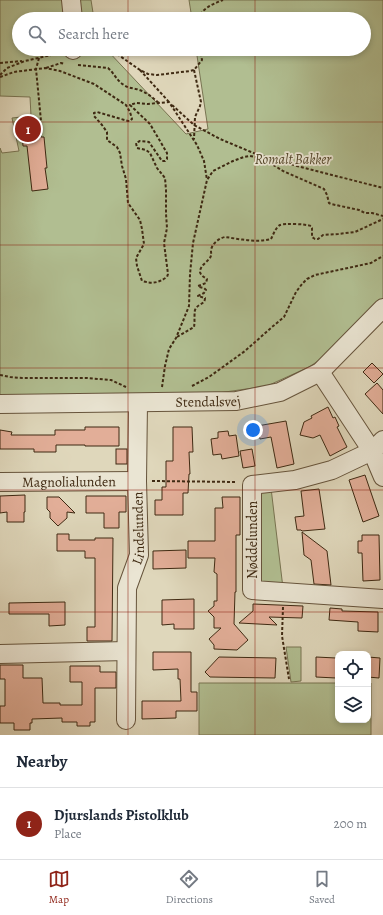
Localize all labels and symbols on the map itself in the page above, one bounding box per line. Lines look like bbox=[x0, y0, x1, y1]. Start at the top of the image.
pin: 1 bbox=[15, 114, 41, 144]
park label: Romalt Bakker bbox=[255, 150, 332, 169]
street label: Stendalsvej bbox=[175, 391, 242, 412]
your location bbox=[243, 420, 263, 440]
street label: Magnolialunden bbox=[22, 472, 116, 492]
street label: Lindelunden bbox=[127, 491, 149, 567]
street label: Nøddelunden bbox=[243, 501, 262, 579]

